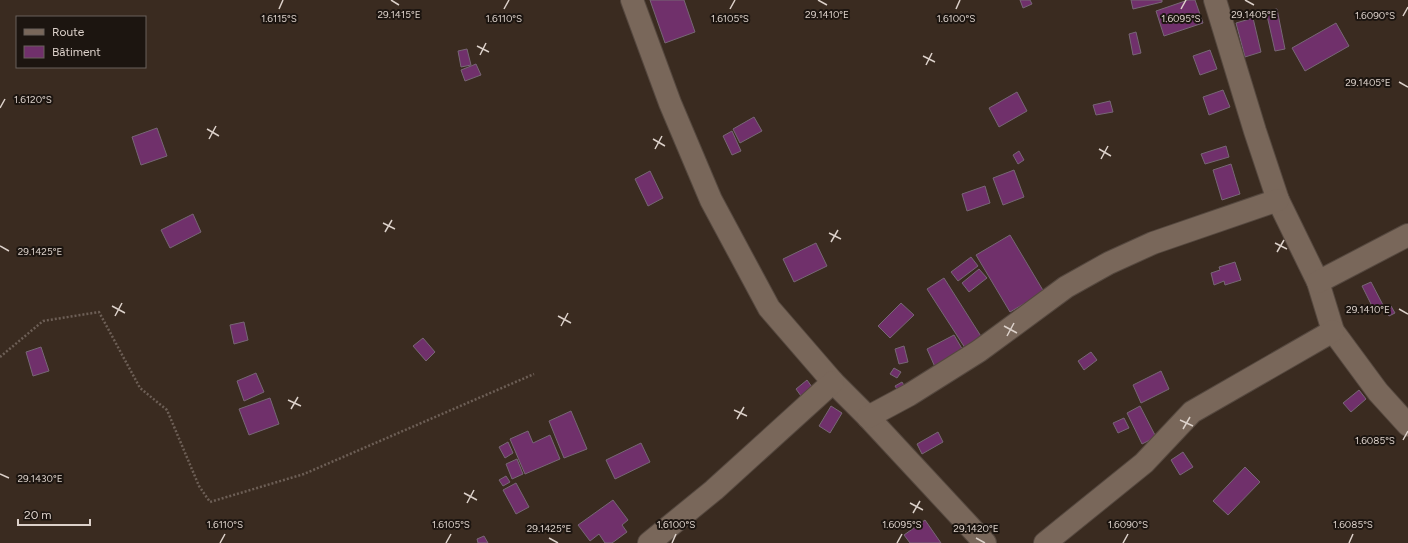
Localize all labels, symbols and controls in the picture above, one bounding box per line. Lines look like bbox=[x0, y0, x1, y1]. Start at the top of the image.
text: 29.1415°E bbox=[377, 8, 421, 21]
text: 29.1410°E bbox=[805, 8, 849, 21]
text: 29.1405°E bbox=[1231, 8, 1277, 21]
text: 1.6090°S bbox=[1355, 9, 1395, 22]
text: 1.6115°S bbox=[261, 12, 297, 25]
text: 1.6110°S bbox=[486, 12, 522, 25]
text: 1.6105°S bbox=[711, 12, 749, 25]
text: 1.6100°S bbox=[937, 12, 975, 25]
text: 1.6095°S bbox=[1161, 12, 1201, 25]
legend bbox=[16, 16, 146, 68]
text: Route bbox=[52, 25, 85, 39]
text: Bâtiment bbox=[52, 45, 101, 59]
text: 29.1405°E bbox=[1345, 76, 1391, 89]
text: 1.6120°S bbox=[14, 93, 52, 106]
text: 29.1425°E bbox=[18, 245, 62, 258]
text: 29.1410°E bbox=[1346, 303, 1390, 316]
text: 1.6085°S bbox=[1355, 434, 1395, 447]
text: 29.1430°E bbox=[17, 472, 63, 485]
scale bar bbox=[18, 501, 90, 527]
text: 20 m bbox=[24, 508, 52, 522]
text: 1.6110°S bbox=[207, 518, 243, 531]
text: 1.6105°S bbox=[432, 518, 470, 531]
text: 1.6100°S bbox=[657, 518, 695, 531]
text: 1.6095°S bbox=[882, 518, 922, 531]
text: 1.6090°S bbox=[1108, 518, 1148, 531]
text: 1.6085°S bbox=[1333, 518, 1373, 531]
text: 29.1425°E bbox=[527, 522, 571, 535]
text: 29.1420°E bbox=[953, 522, 999, 535]

